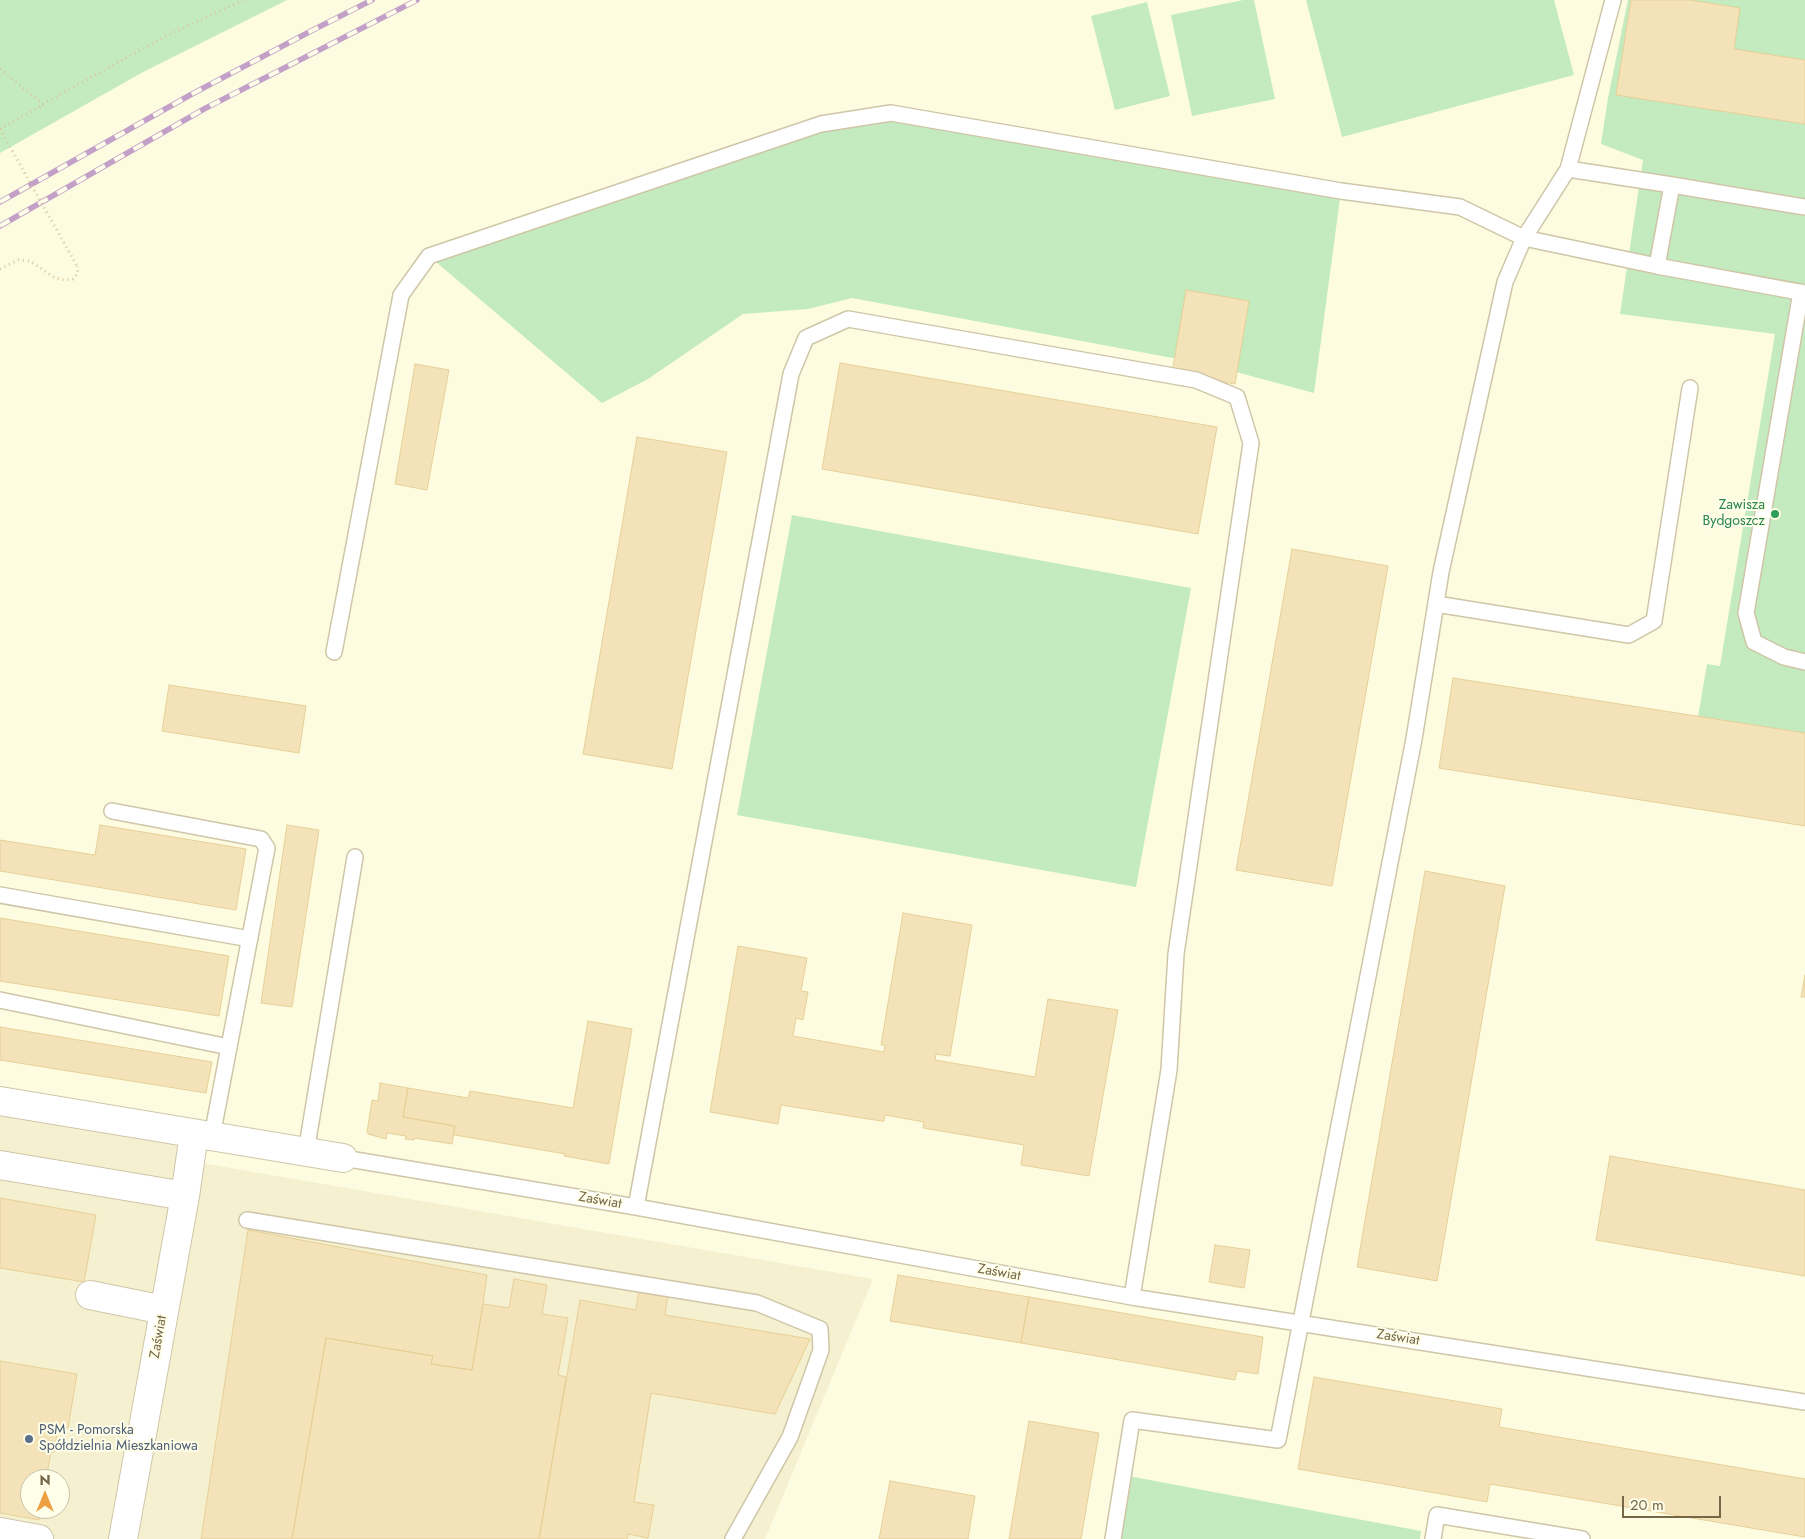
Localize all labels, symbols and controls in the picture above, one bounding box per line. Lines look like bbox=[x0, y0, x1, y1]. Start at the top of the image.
place label: Zawisza Bydgoszcz bbox=[1702, 498, 1765, 530]
marker: Zawisza Bydgoszcz bbox=[1769, 508, 1781, 520]
street label: Zaświat bbox=[577, 1189, 623, 1213]
street label: Zaświat bbox=[976, 1261, 1022, 1285]
street label: Zaświat bbox=[147, 1314, 171, 1360]
street label: Zaświat bbox=[1375, 1326, 1421, 1350]
place label: PSM - Pomorska Spółdzielnia Mieszkaniowa bbox=[39, 1423, 198, 1455]
marker: PSM - Pomorska Spółdzielnia Mieszkaniowa bbox=[23, 1433, 35, 1445]
north arrow bbox=[20, 1469, 70, 1519]
text: N bbox=[39, 1470, 51, 1490]
scale bar bbox=[1625, 1486, 1724, 1518]
text: 20 m bbox=[1630, 1494, 1664, 1516]

